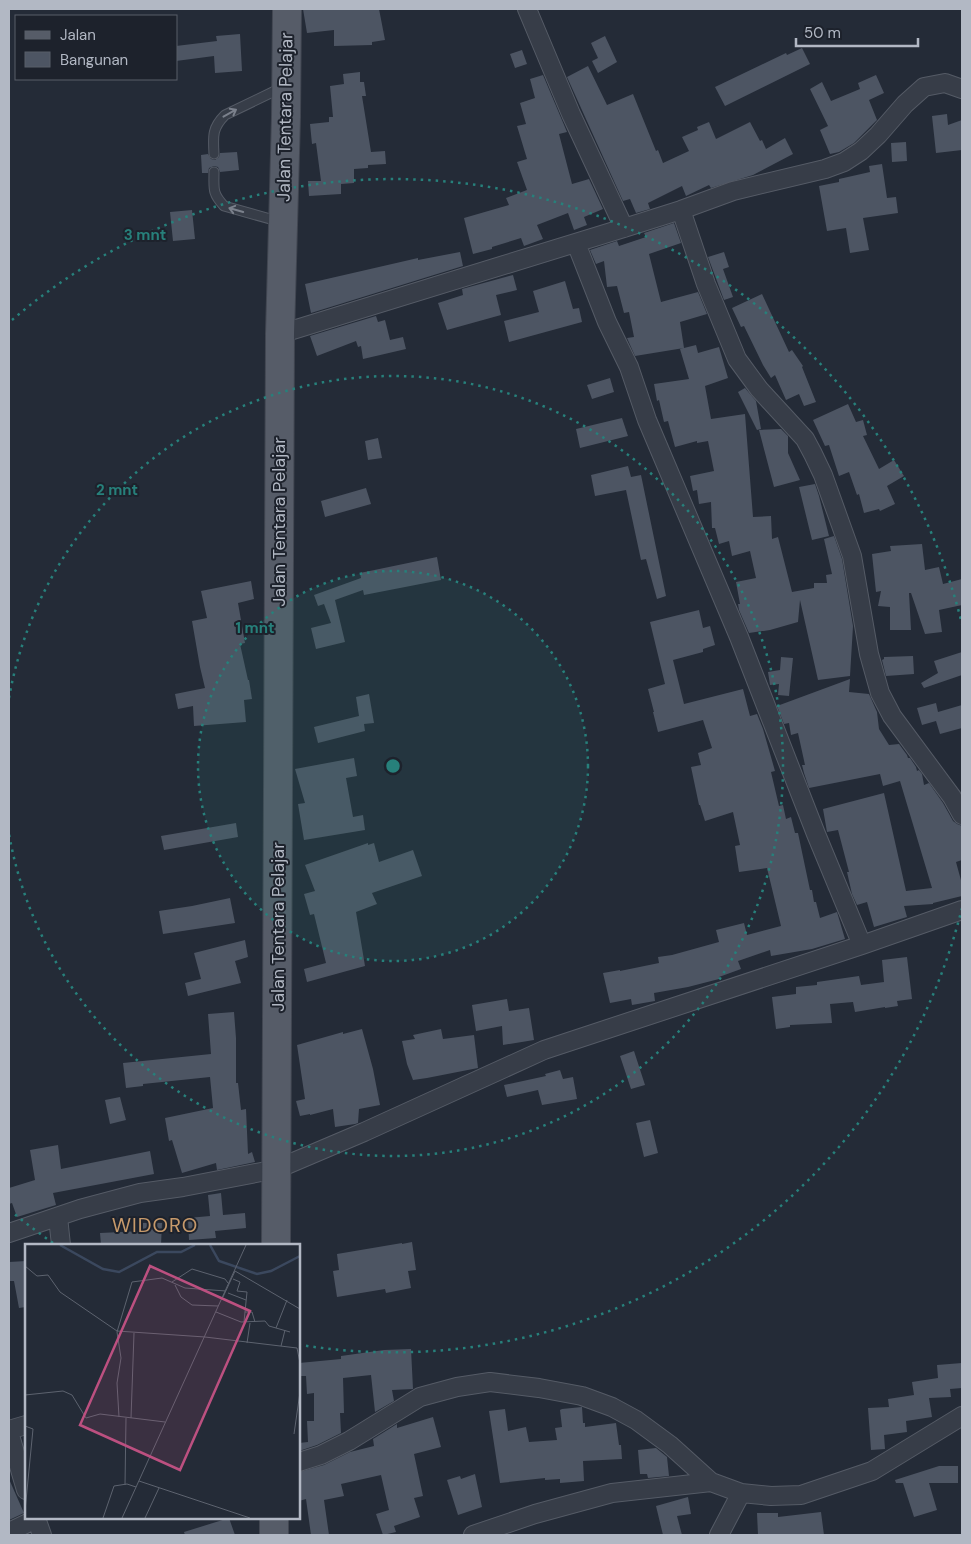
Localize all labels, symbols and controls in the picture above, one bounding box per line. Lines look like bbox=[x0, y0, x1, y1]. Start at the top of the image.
legend bbox=[15, 15, 178, 80]
scale bar bbox=[796, 15, 918, 47]
text: 50 m bbox=[804, 23, 841, 43]
text: Jalan bbox=[60, 25, 96, 45]
street label: Jalan Tentara Pelajar bbox=[272, 32, 298, 202]
text: Bangunan bbox=[60, 50, 128, 70]
one-way arrow bbox=[223, 107, 237, 117]
one-way arrow bbox=[229, 204, 245, 214]
text: 3 mnt bbox=[124, 225, 166, 245]
street label: Jalan Tentara Pelajar bbox=[267, 437, 291, 607]
text: 2 mnt bbox=[96, 480, 138, 500]
text: 1 mnt bbox=[236, 618, 274, 638]
centre of rings bbox=[384, 757, 402, 775]
street label: Jalan Tentara Pelajar bbox=[266, 842, 290, 1012]
district label: WIDORO bbox=[112, 1212, 198, 1238]
inset map bbox=[25, 1244, 300, 1519]

